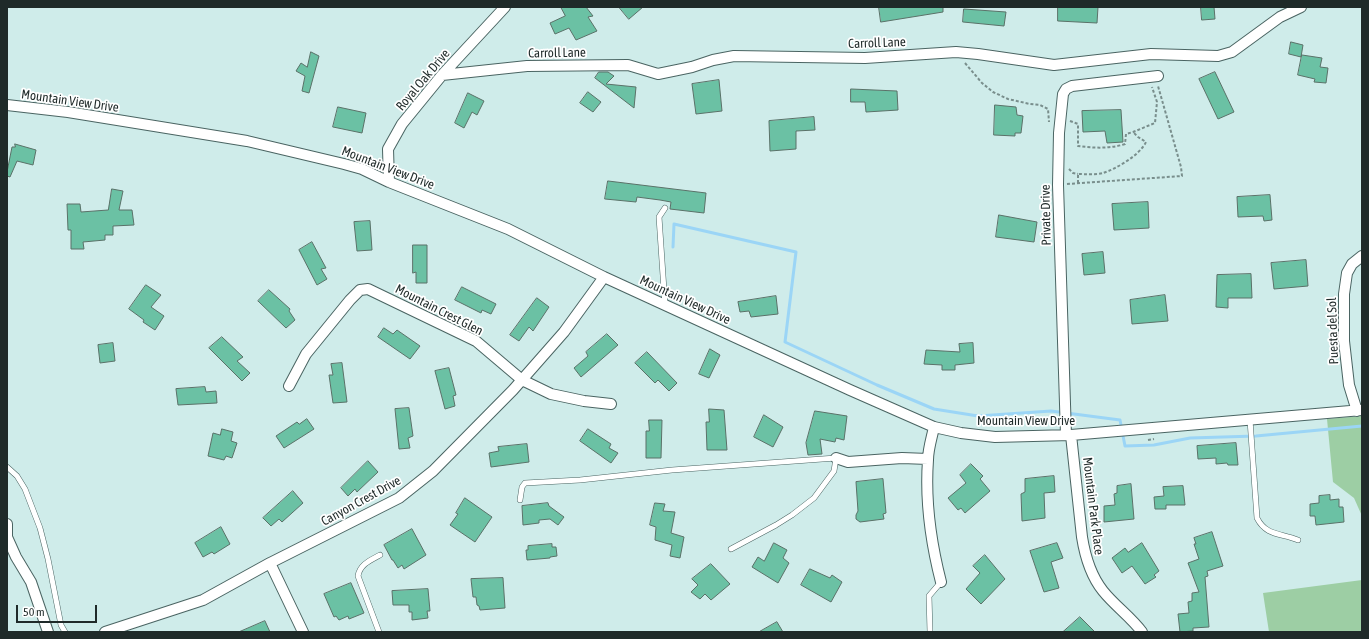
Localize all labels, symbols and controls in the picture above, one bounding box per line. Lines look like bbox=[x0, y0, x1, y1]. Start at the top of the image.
street label: Carroll Lane bbox=[848, 34, 906, 52]
street label: Carroll Lane bbox=[528, 45, 586, 61]
street label: Royal Oak Drive bbox=[393, 46, 453, 114]
street label: Mountain View Drive bbox=[20, 86, 120, 116]
street label: Mountain View Drive bbox=[339, 143, 437, 193]
street label: Private Drive bbox=[1038, 184, 1054, 246]
street label: Mountain View Drive bbox=[637, 272, 733, 328]
street label: Mountain Crest Glen bbox=[393, 281, 485, 339]
street label: Puesta del Sol bbox=[1324, 297, 1342, 365]
street label: Mountain View Drive bbox=[977, 413, 1075, 429]
street label: Mountain Park Place bbox=[1079, 456, 1107, 556]
street label: Canyon Crest Drive bbox=[318, 473, 404, 529]
scale bar bbox=[18, 597, 99, 623]
text: 50 m bbox=[23, 605, 45, 619]

